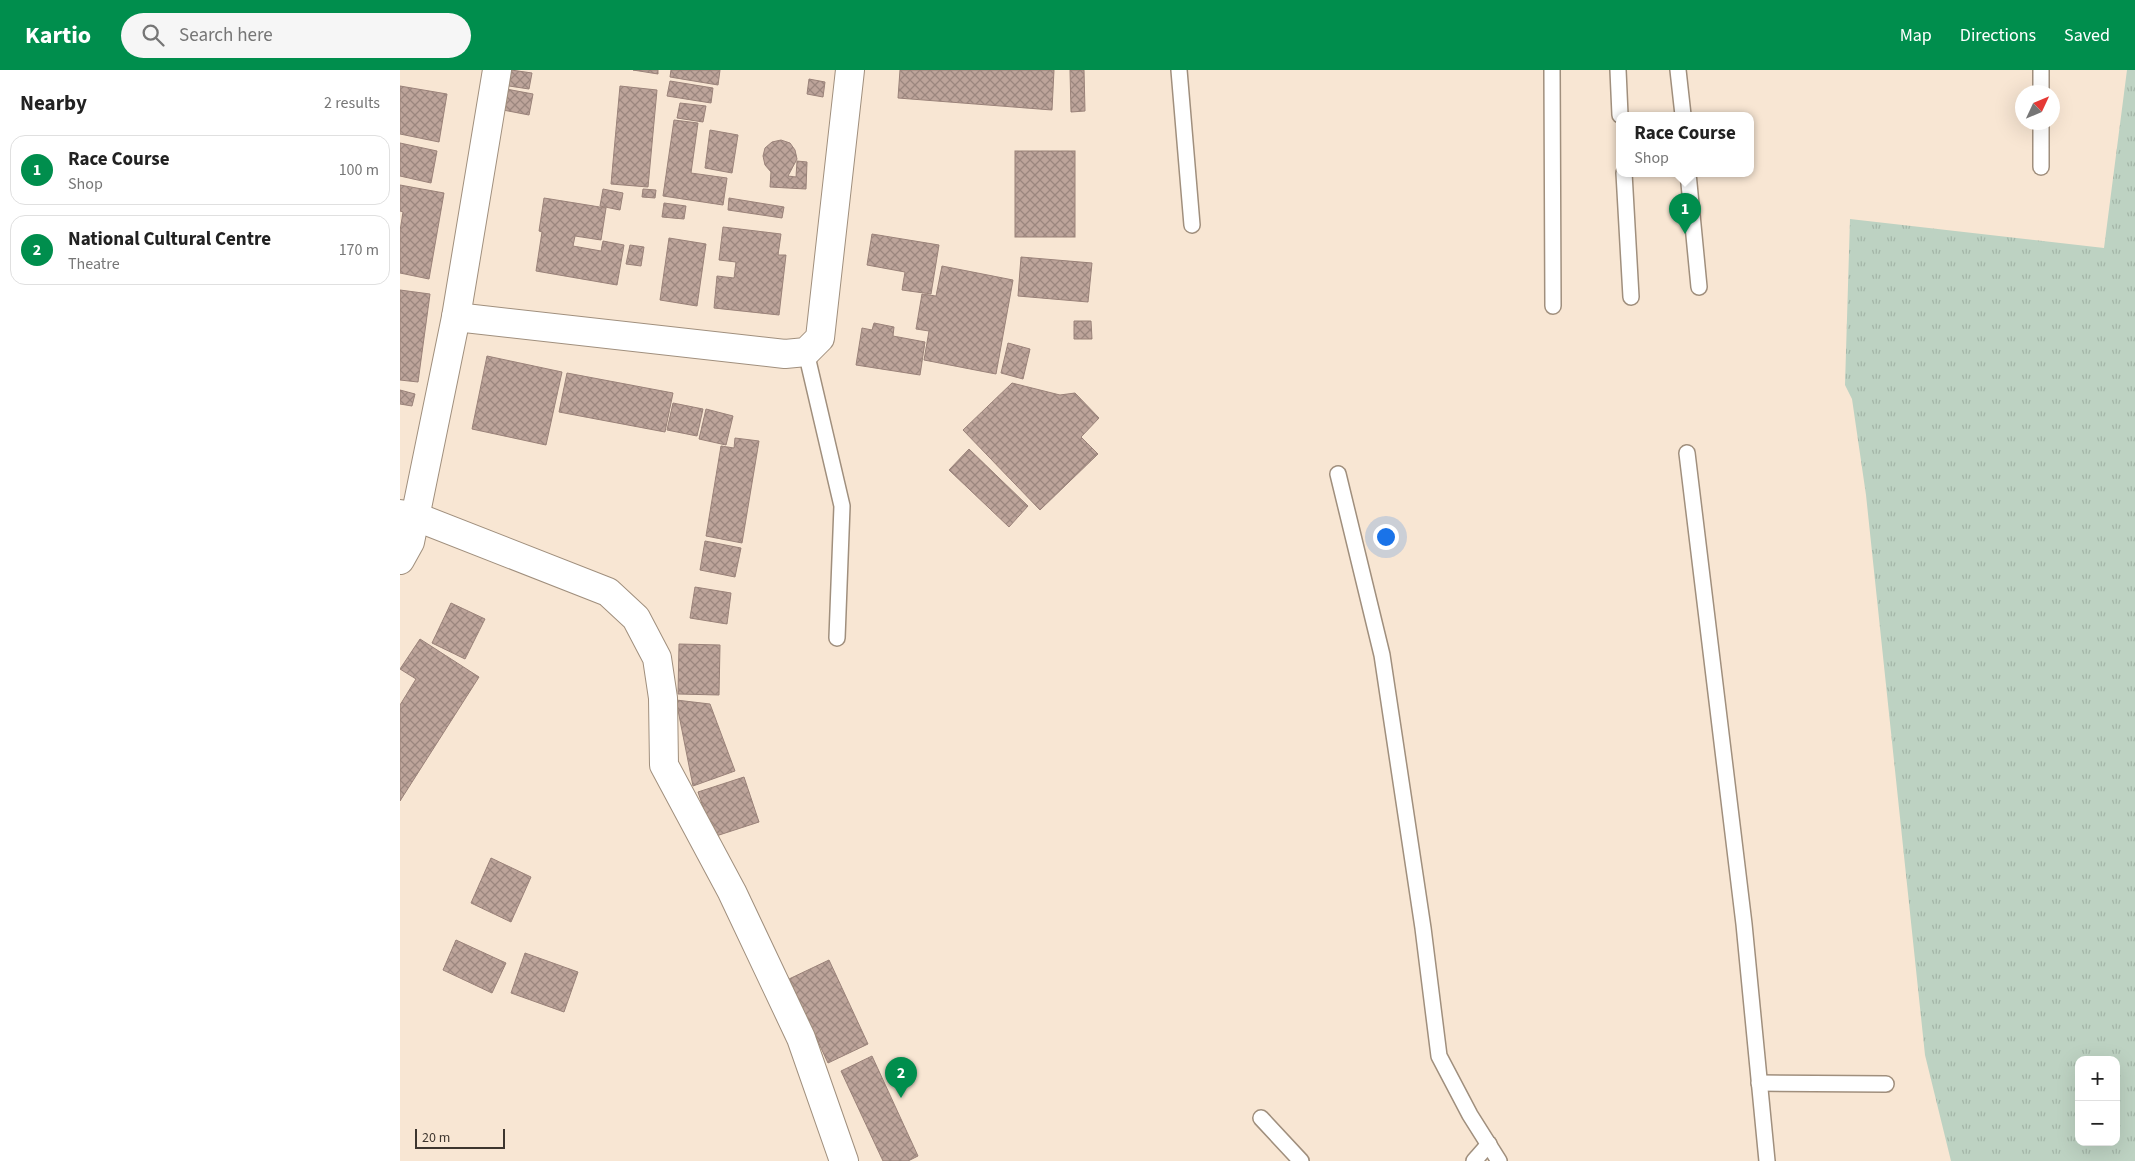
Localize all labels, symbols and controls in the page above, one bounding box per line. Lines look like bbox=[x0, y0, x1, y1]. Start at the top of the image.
search box bbox=[121, 13, 471, 58]
text: Kartio bbox=[25, 18, 91, 53]
icon: search bbox=[139, 21, 167, 49]
text: Search here bbox=[179, 22, 273, 49]
text: Map bbox=[1900, 23, 1932, 48]
text: Directions bbox=[1960, 23, 2036, 48]
text: Saved bbox=[2064, 23, 2110, 48]
north arrow bbox=[2015, 85, 2060, 130]
text: Nearby bbox=[20, 88, 87, 118]
text: 2 results bbox=[324, 92, 380, 114]
popup bbox=[1616, 112, 1754, 177]
text: Race Course bbox=[1634, 120, 1736, 147]
text: Race Course bbox=[68, 146, 170, 173]
text: Shop bbox=[1634, 147, 1669, 169]
text: 1 bbox=[33, 159, 41, 181]
text: 100 m bbox=[339, 159, 379, 181]
text: Shop bbox=[68, 173, 103, 195]
pin: 1 bbox=[1669, 193, 1701, 234]
text: National Cultural Centre bbox=[68, 226, 271, 253]
text: 2 bbox=[33, 239, 41, 261]
text: 170 m bbox=[339, 239, 379, 261]
text: Theatre bbox=[68, 253, 120, 275]
your location bbox=[1373, 524, 1399, 550]
map controls bbox=[2075, 1056, 2120, 1146]
button: + bbox=[2075, 1056, 2120, 1101]
pin: 2 bbox=[885, 1057, 917, 1098]
button: − bbox=[2075, 1101, 2120, 1146]
scale bar bbox=[415, 1126, 505, 1149]
text: 20 m bbox=[422, 1128, 450, 1148]

